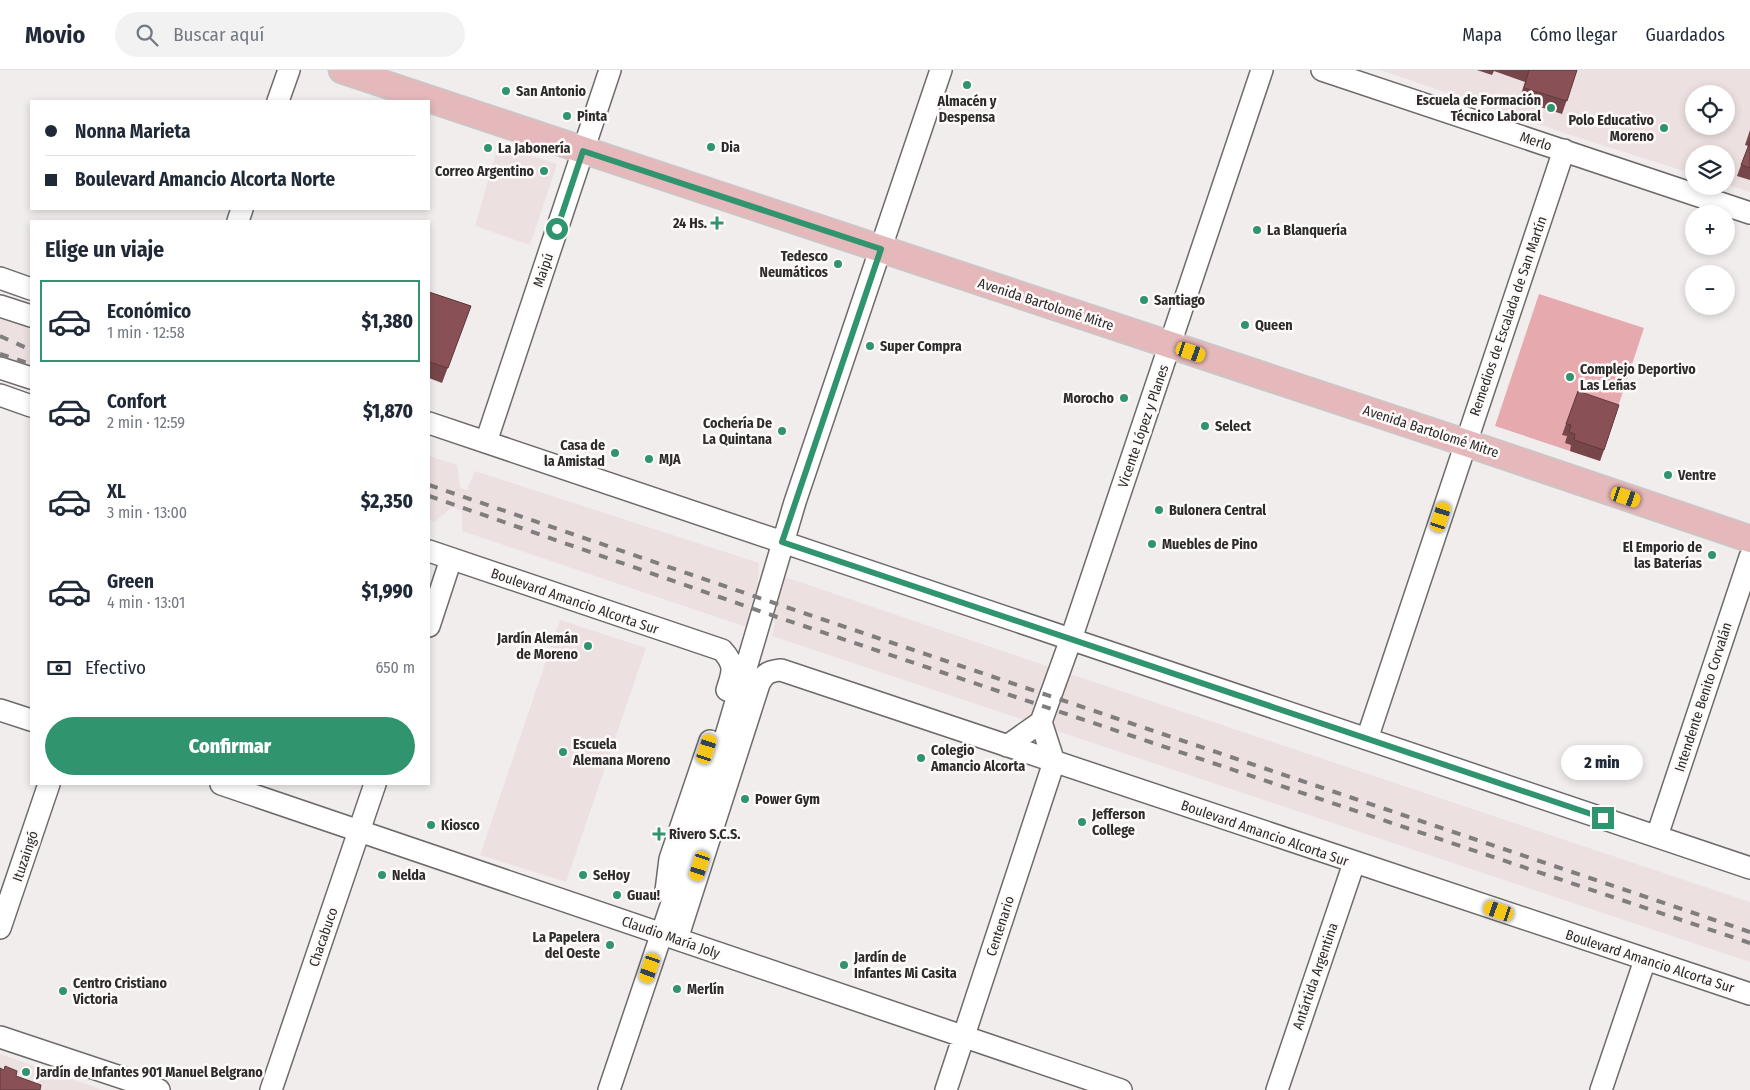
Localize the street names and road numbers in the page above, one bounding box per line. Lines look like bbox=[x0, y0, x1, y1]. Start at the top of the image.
street label: Merlo bbox=[1518, 128, 1554, 155]
street label: Remedios de Escalada de San Martín bbox=[1466, 214, 1551, 418]
street label: Maipú bbox=[530, 251, 557, 290]
street label: Avenida Bartolomé Mitre bbox=[976, 275, 1116, 334]
street label: Vicente López y Planes bbox=[1114, 362, 1173, 490]
street label: Avenida Bartolomé Mitre bbox=[1361, 402, 1501, 461]
street label: Boulevard Amancio Alcorta Sur bbox=[489, 565, 661, 638]
street label: Intendente Benito Corvalán bbox=[1671, 620, 1736, 774]
street label: Boulevard Amancio Alcorta Sur bbox=[1179, 797, 1351, 870]
street label: Ituzaingó bbox=[9, 829, 42, 884]
street label: Centenario bbox=[983, 894, 1018, 958]
street label: Chacabuco bbox=[305, 905, 342, 969]
street label: Claudio María Joly bbox=[619, 913, 723, 962]
street label: Antártida Argentina bbox=[1289, 920, 1342, 1032]
street label: Boulevard Amancio Alcorta Sur bbox=[1563, 926, 1736, 997]

